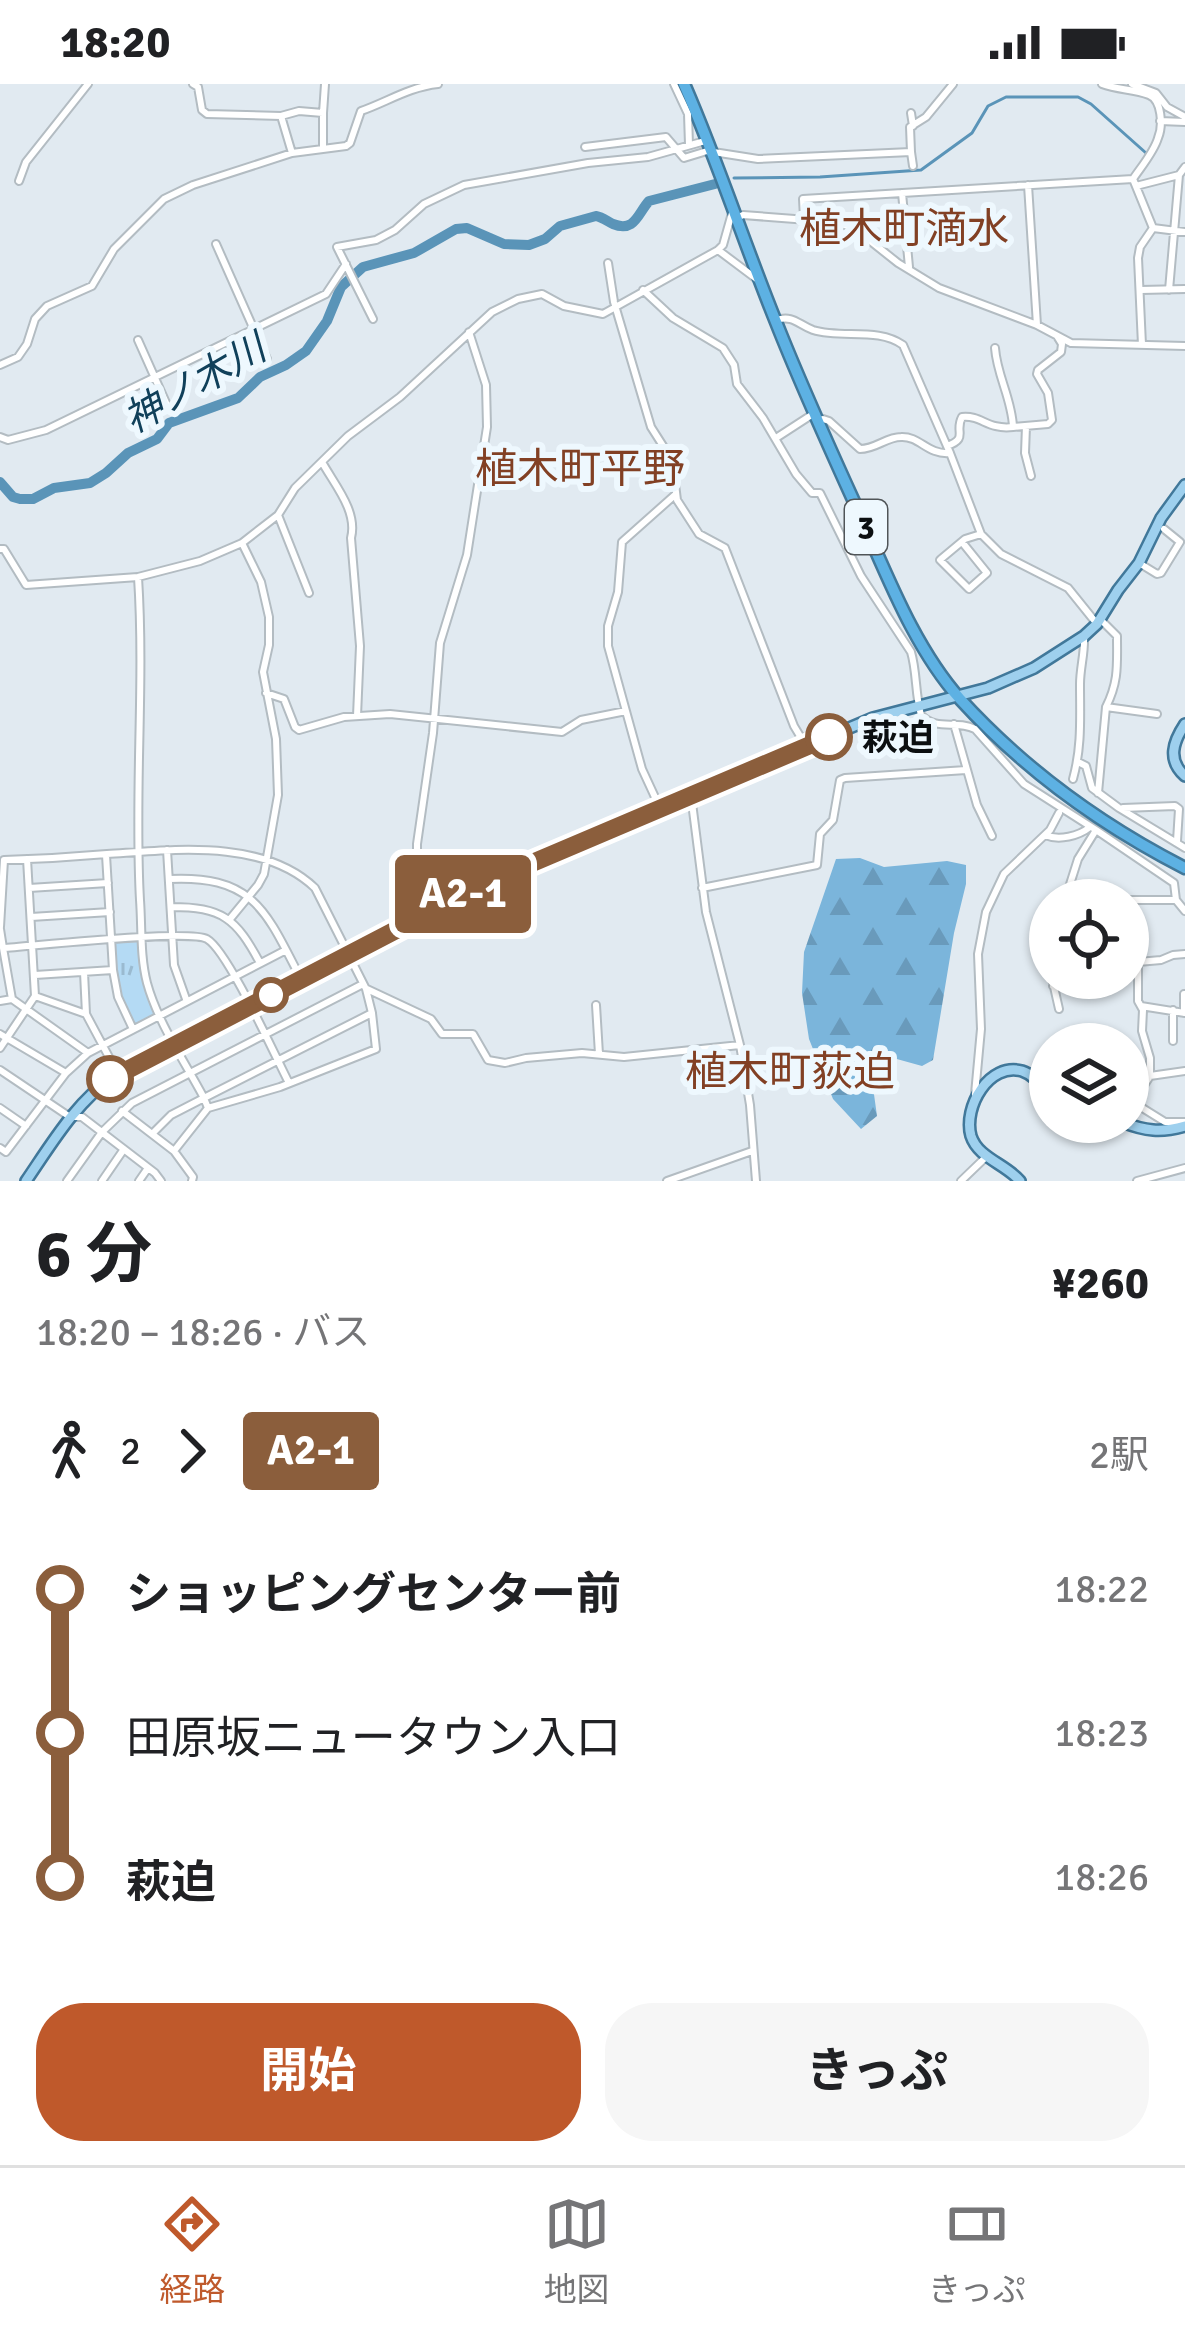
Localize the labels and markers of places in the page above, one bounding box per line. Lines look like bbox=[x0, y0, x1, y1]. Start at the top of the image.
marker: 萩迫 bbox=[807, 715, 851, 759]
place label: 萩迫 bbox=[862, 716, 934, 761]
unlabelled marker bbox=[255, 979, 287, 1011]
unlabelled marker bbox=[88, 1057, 132, 1101]

